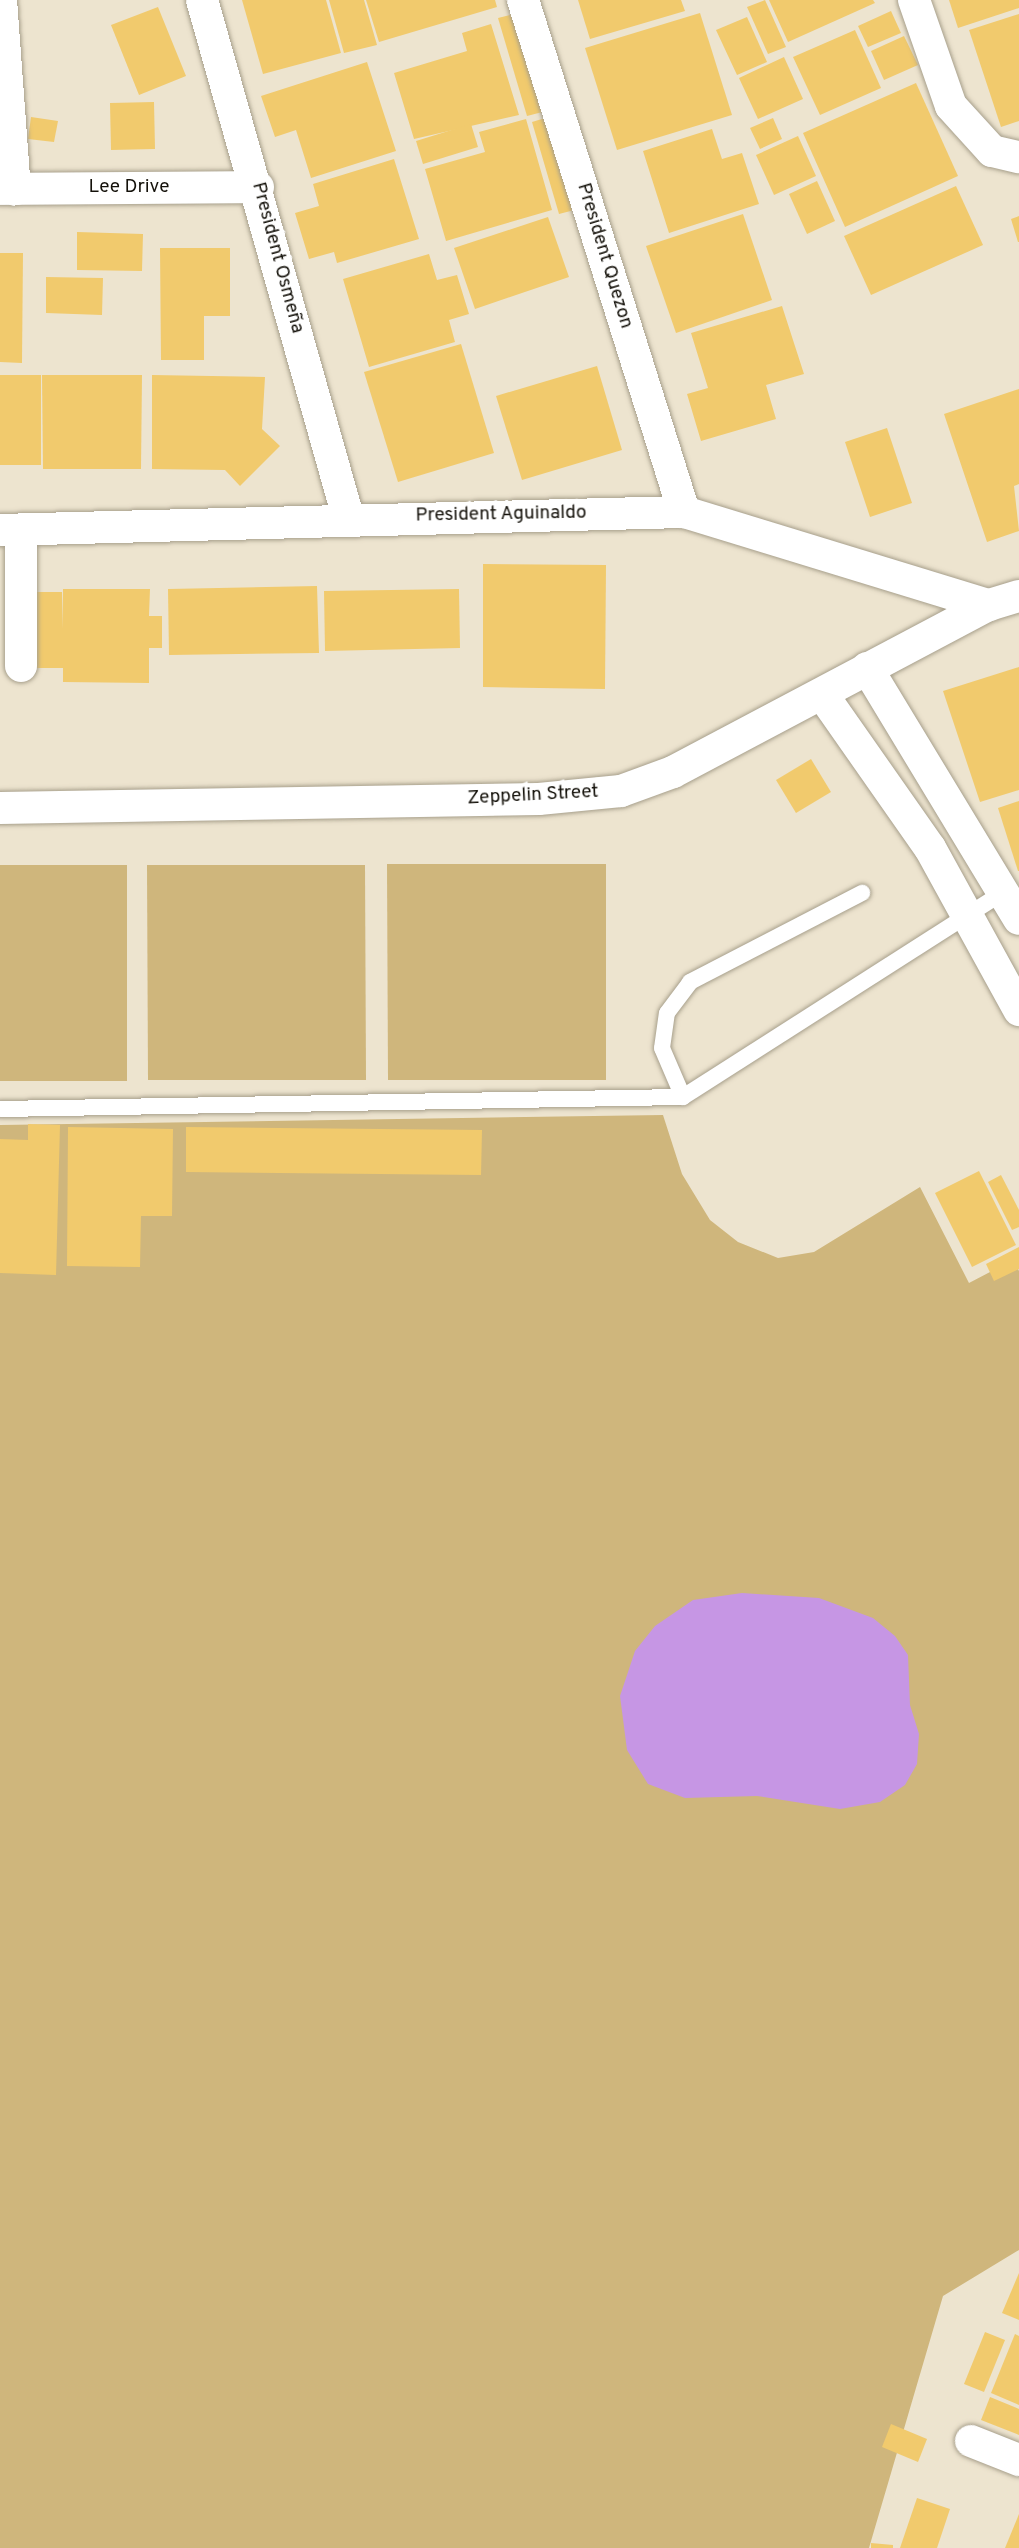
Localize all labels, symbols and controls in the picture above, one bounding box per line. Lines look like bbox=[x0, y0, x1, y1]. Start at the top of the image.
street label: Lee Drive bbox=[89, 177, 169, 199]
street label: President Osmeña bbox=[246, 180, 308, 336]
street label: President Quezon bbox=[571, 181, 637, 331]
street label: President Aguinaldo bbox=[415, 502, 587, 528]
street label: Zeppelin Street bbox=[467, 781, 599, 811]

